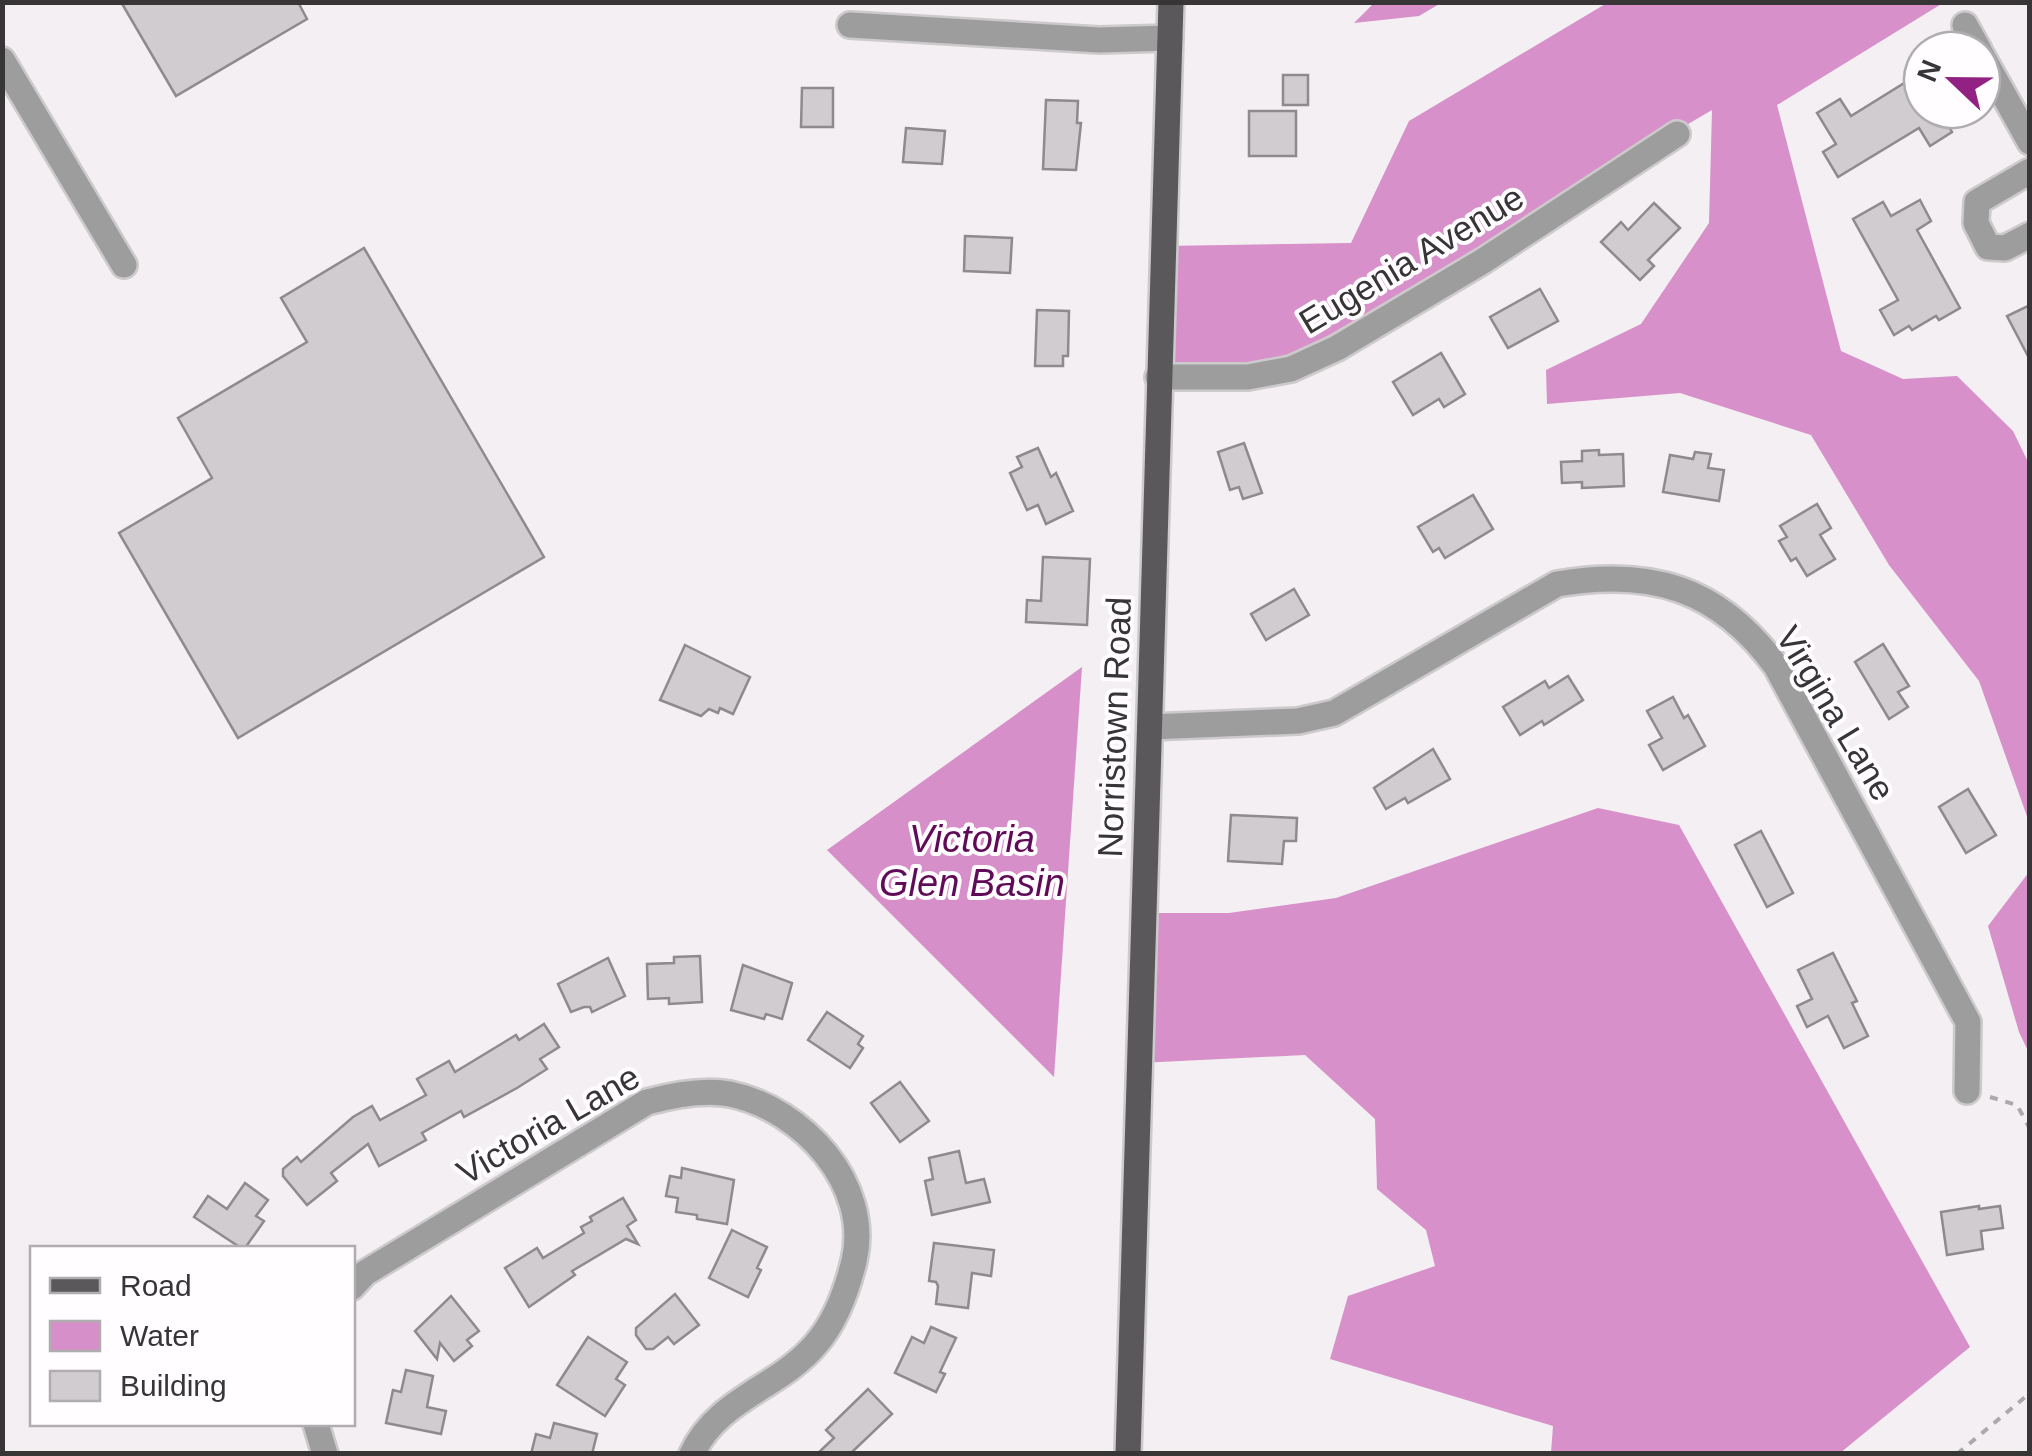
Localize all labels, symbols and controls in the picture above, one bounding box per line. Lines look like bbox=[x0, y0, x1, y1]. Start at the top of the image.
north arrow bbox=[1902, 30, 2002, 130]
text: N bbox=[1911, 56, 1947, 86]
street label: Eugenia Avenue bbox=[1292, 177, 1530, 341]
street label: Norristown Road bbox=[1090, 596, 1138, 858]
street label: Virgina Lane bbox=[1769, 619, 1903, 807]
water label: Victoria Glen Basin bbox=[879, 818, 1065, 904]
street label: Victoria Lane bbox=[450, 1056, 646, 1192]
legend bbox=[30, 1246, 355, 1426]
text: Road bbox=[120, 1269, 192, 1302]
text: Water bbox=[120, 1319, 199, 1352]
text: Building bbox=[120, 1369, 227, 1402]

